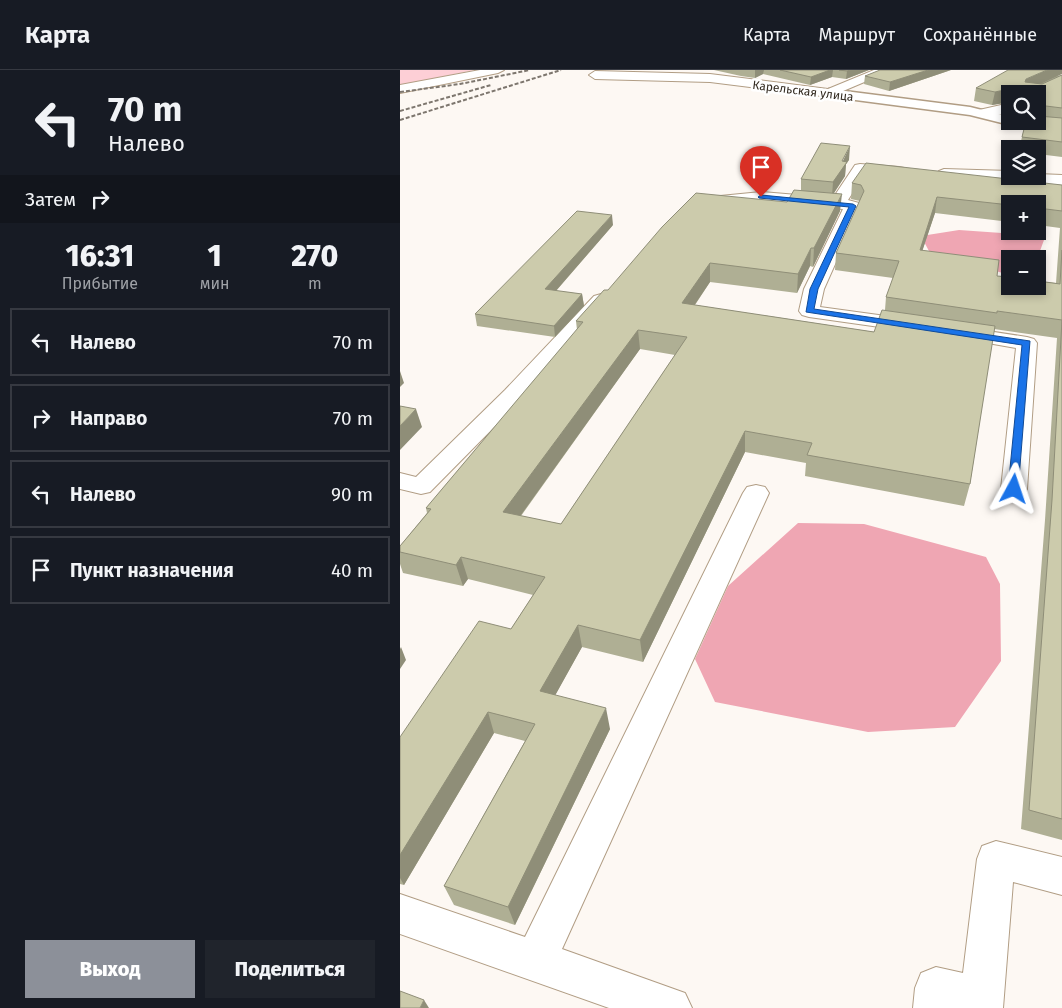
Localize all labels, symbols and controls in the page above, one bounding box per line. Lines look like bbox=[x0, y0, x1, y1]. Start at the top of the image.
text: Карта bbox=[25, 21, 90, 49]
text: Карта bbox=[743, 24, 791, 46]
text: Маршрут bbox=[819, 24, 895, 46]
text: Сохранённые bbox=[923, 24, 1037, 46]
street label: Карельская улица bbox=[752, 78, 854, 104]
map controls bbox=[1001, 85, 1046, 295]
button: search bbox=[1001, 85, 1046, 130]
text: 70 m bbox=[108, 88, 182, 130]
icon: left bbox=[25, 90, 90, 155]
text: Налево bbox=[108, 130, 185, 157]
button: layers bbox=[1001, 140, 1046, 185]
pin bbox=[740, 146, 782, 197]
icon: arrive bbox=[747, 153, 775, 181]
icon: right bbox=[86, 185, 114, 213]
text: Затем bbox=[25, 188, 76, 211]
button: + bbox=[1001, 195, 1046, 240]
text: 16:31 bbox=[66, 238, 134, 274]
text: 1 bbox=[208, 238, 222, 274]
text: 270 bbox=[291, 238, 338, 274]
button: − bbox=[1001, 250, 1046, 295]
text: Прибытие bbox=[62, 274, 138, 293]
text: мин bbox=[200, 274, 230, 293]
text: m bbox=[308, 274, 322, 293]
icon: left bbox=[27, 328, 55, 356]
text: Налево bbox=[70, 331, 136, 354]
text: 70 m bbox=[333, 331, 373, 354]
icon: right bbox=[27, 404, 55, 432]
text: Направо bbox=[70, 407, 147, 430]
text: 70 m bbox=[333, 407, 373, 430]
position arrow bbox=[987, 462, 1039, 514]
icon: left bbox=[27, 480, 55, 508]
text: Налево bbox=[70, 483, 136, 506]
text: 90 m bbox=[331, 483, 373, 506]
icon: arrive bbox=[27, 556, 55, 584]
text: Пункт назначения bbox=[70, 559, 234, 582]
text: 40 m bbox=[331, 559, 373, 582]
button: Выход bbox=[25, 940, 195, 998]
button: Поделиться bbox=[205, 940, 375, 998]

